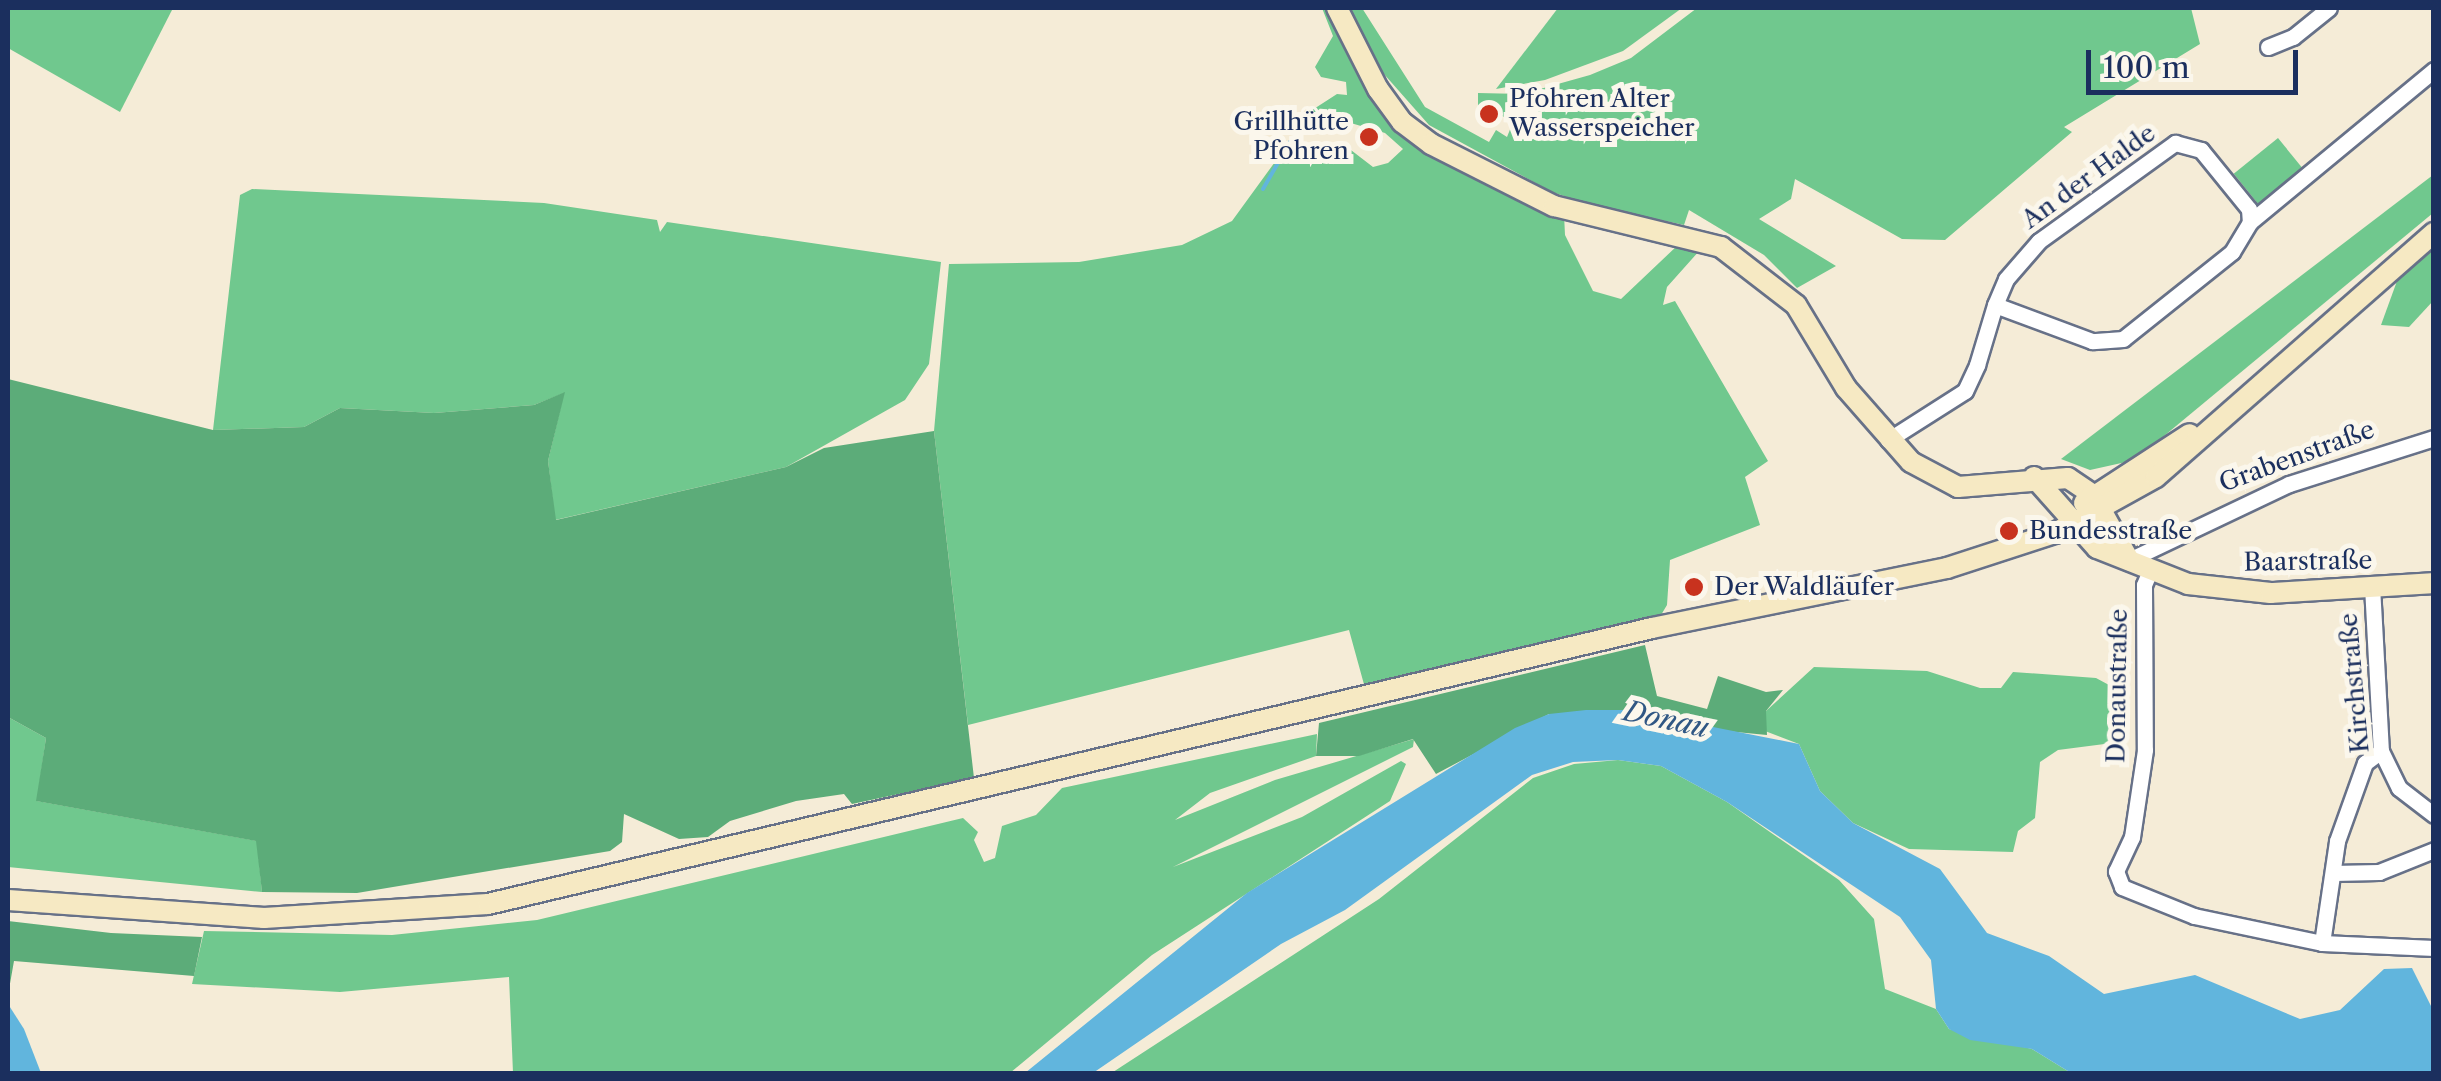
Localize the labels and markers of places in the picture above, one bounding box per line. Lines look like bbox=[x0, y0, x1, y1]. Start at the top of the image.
place label: Pfohren Alter Wasserspeicher bbox=[1509, 85, 1695, 144]
marker: Pfohren Alter Wasserspeicher bbox=[1478, 103, 1500, 125]
place label: Grillhütte Pfohren bbox=[1234, 108, 1349, 167]
marker: Grillhütte Pfohren bbox=[1358, 126, 1380, 148]
place label: Bundesstraße bbox=[2029, 516, 2192, 546]
marker: Bundesstraße bbox=[1998, 520, 2020, 542]
place label: Der Waldläufer bbox=[1714, 572, 1896, 602]
marker: Der Waldläufer bbox=[1683, 576, 1705, 598]

